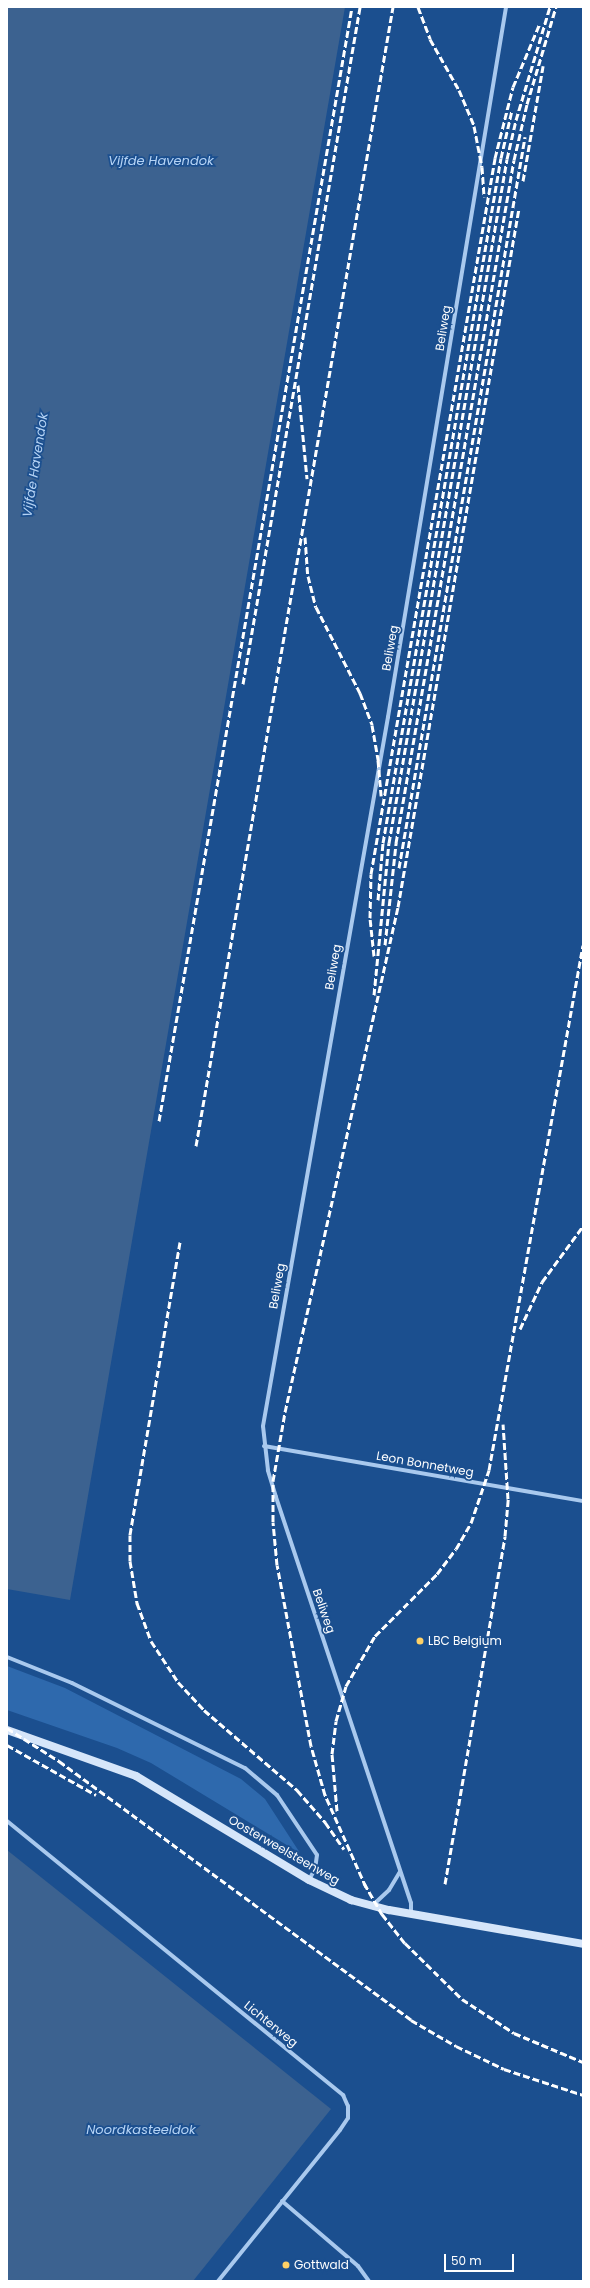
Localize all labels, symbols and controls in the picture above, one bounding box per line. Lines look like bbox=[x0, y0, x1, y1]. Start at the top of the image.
water label: Vijfde Havendok bbox=[108, 153, 214, 169]
street label: Beliweg bbox=[432, 304, 454, 352]
water label: Vijfde Havendok bbox=[20, 412, 52, 518]
street label: Beliweg bbox=[379, 624, 401, 672]
street label: Beliweg bbox=[322, 943, 344, 991]
street label: Beliweg bbox=[266, 1262, 288, 1310]
street label: Leon Bonnetweg bbox=[375, 1448, 475, 1480]
street label: Beliweg bbox=[310, 1587, 338, 1635]
place label: LBC Belgium bbox=[428, 1634, 502, 1648]
marker: LBC Belgium bbox=[415, 1636, 425, 1646]
street label: Oosterweelsteenweg bbox=[226, 1812, 342, 1888]
street label: Lichterweg bbox=[241, 1998, 301, 2050]
water label: Noordkasteeldok bbox=[86, 2122, 196, 2138]
scale bar bbox=[446, 2246, 516, 2272]
text: 50 m bbox=[451, 2252, 482, 2269]
place label: Gottwald bbox=[294, 2258, 349, 2272]
marker: Gottwald bbox=[281, 2260, 291, 2270]

